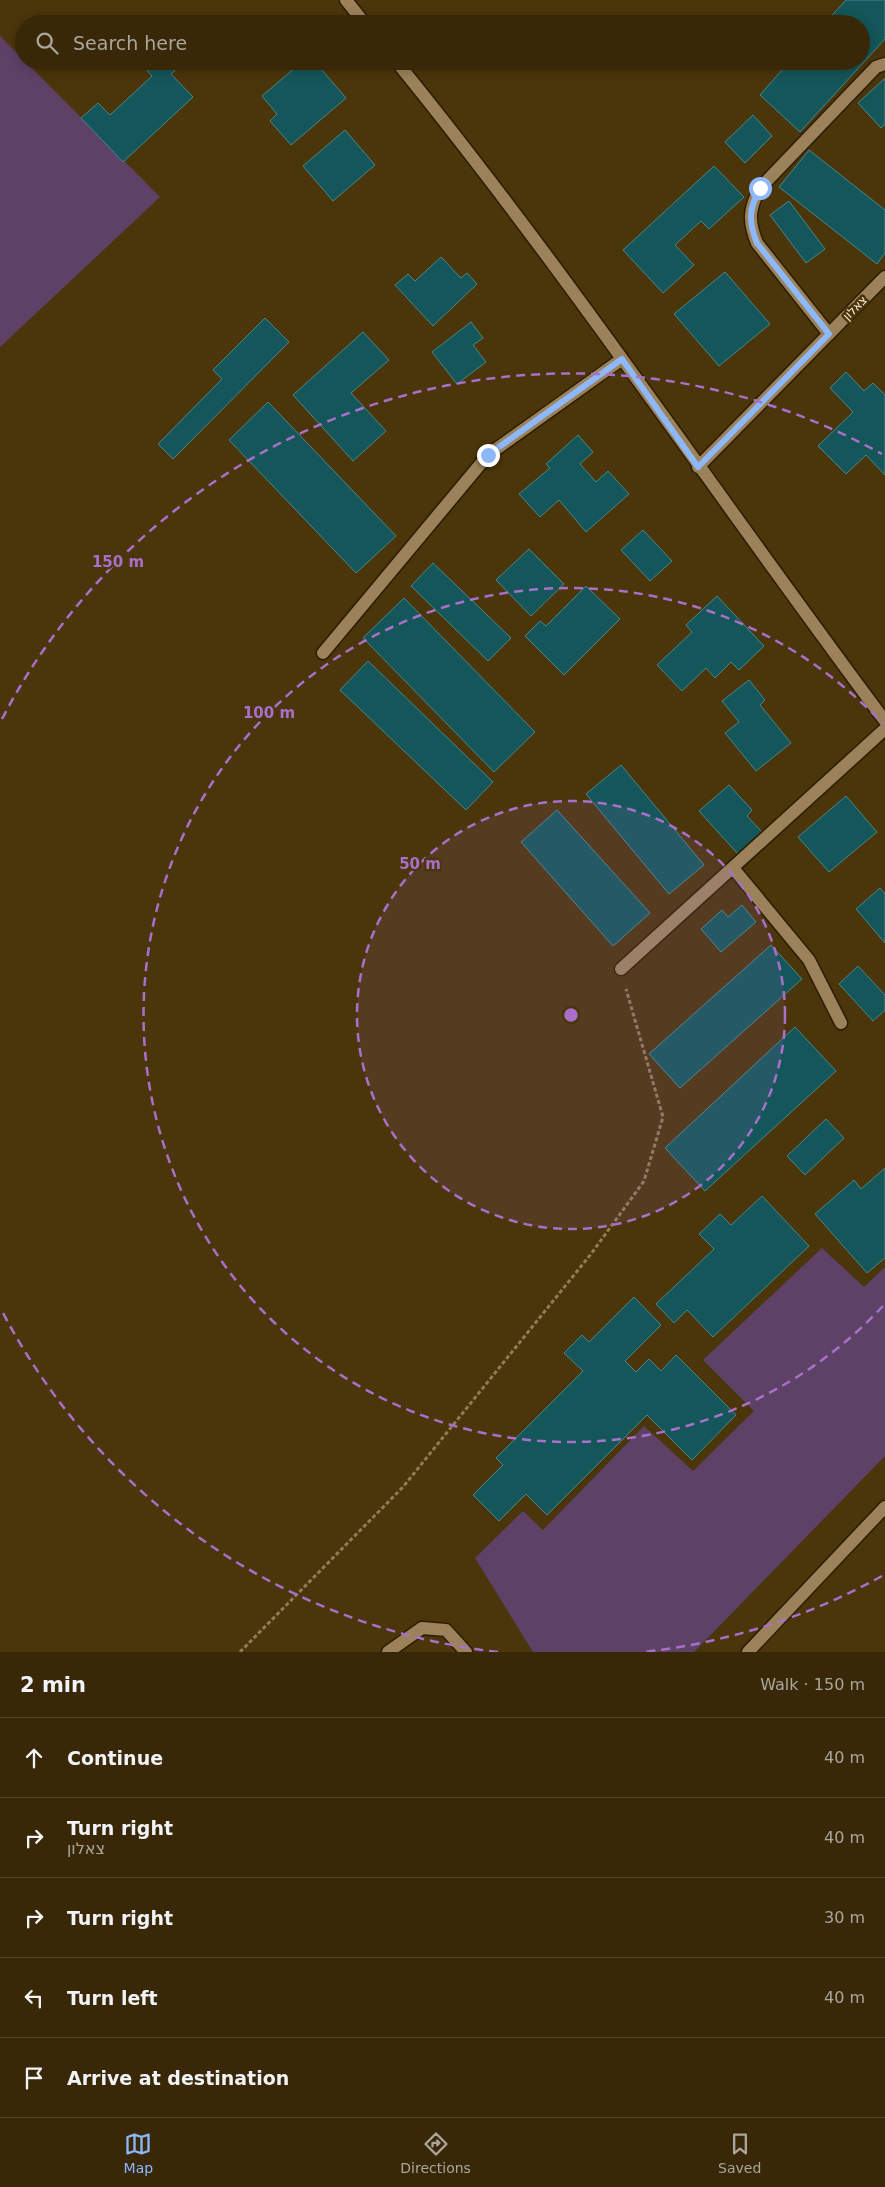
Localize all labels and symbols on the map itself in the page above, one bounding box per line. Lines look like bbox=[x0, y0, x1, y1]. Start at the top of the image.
route start bbox=[749, 177, 772, 200]
street label: צאלון bbox=[840, 293, 870, 323]
route end bbox=[477, 444, 500, 467]
text: 150 m bbox=[92, 553, 144, 571]
text: 100 m bbox=[243, 704, 295, 722]
text: 50 m bbox=[399, 855, 441, 873]
centre of rings bbox=[562, 1006, 580, 1024]

